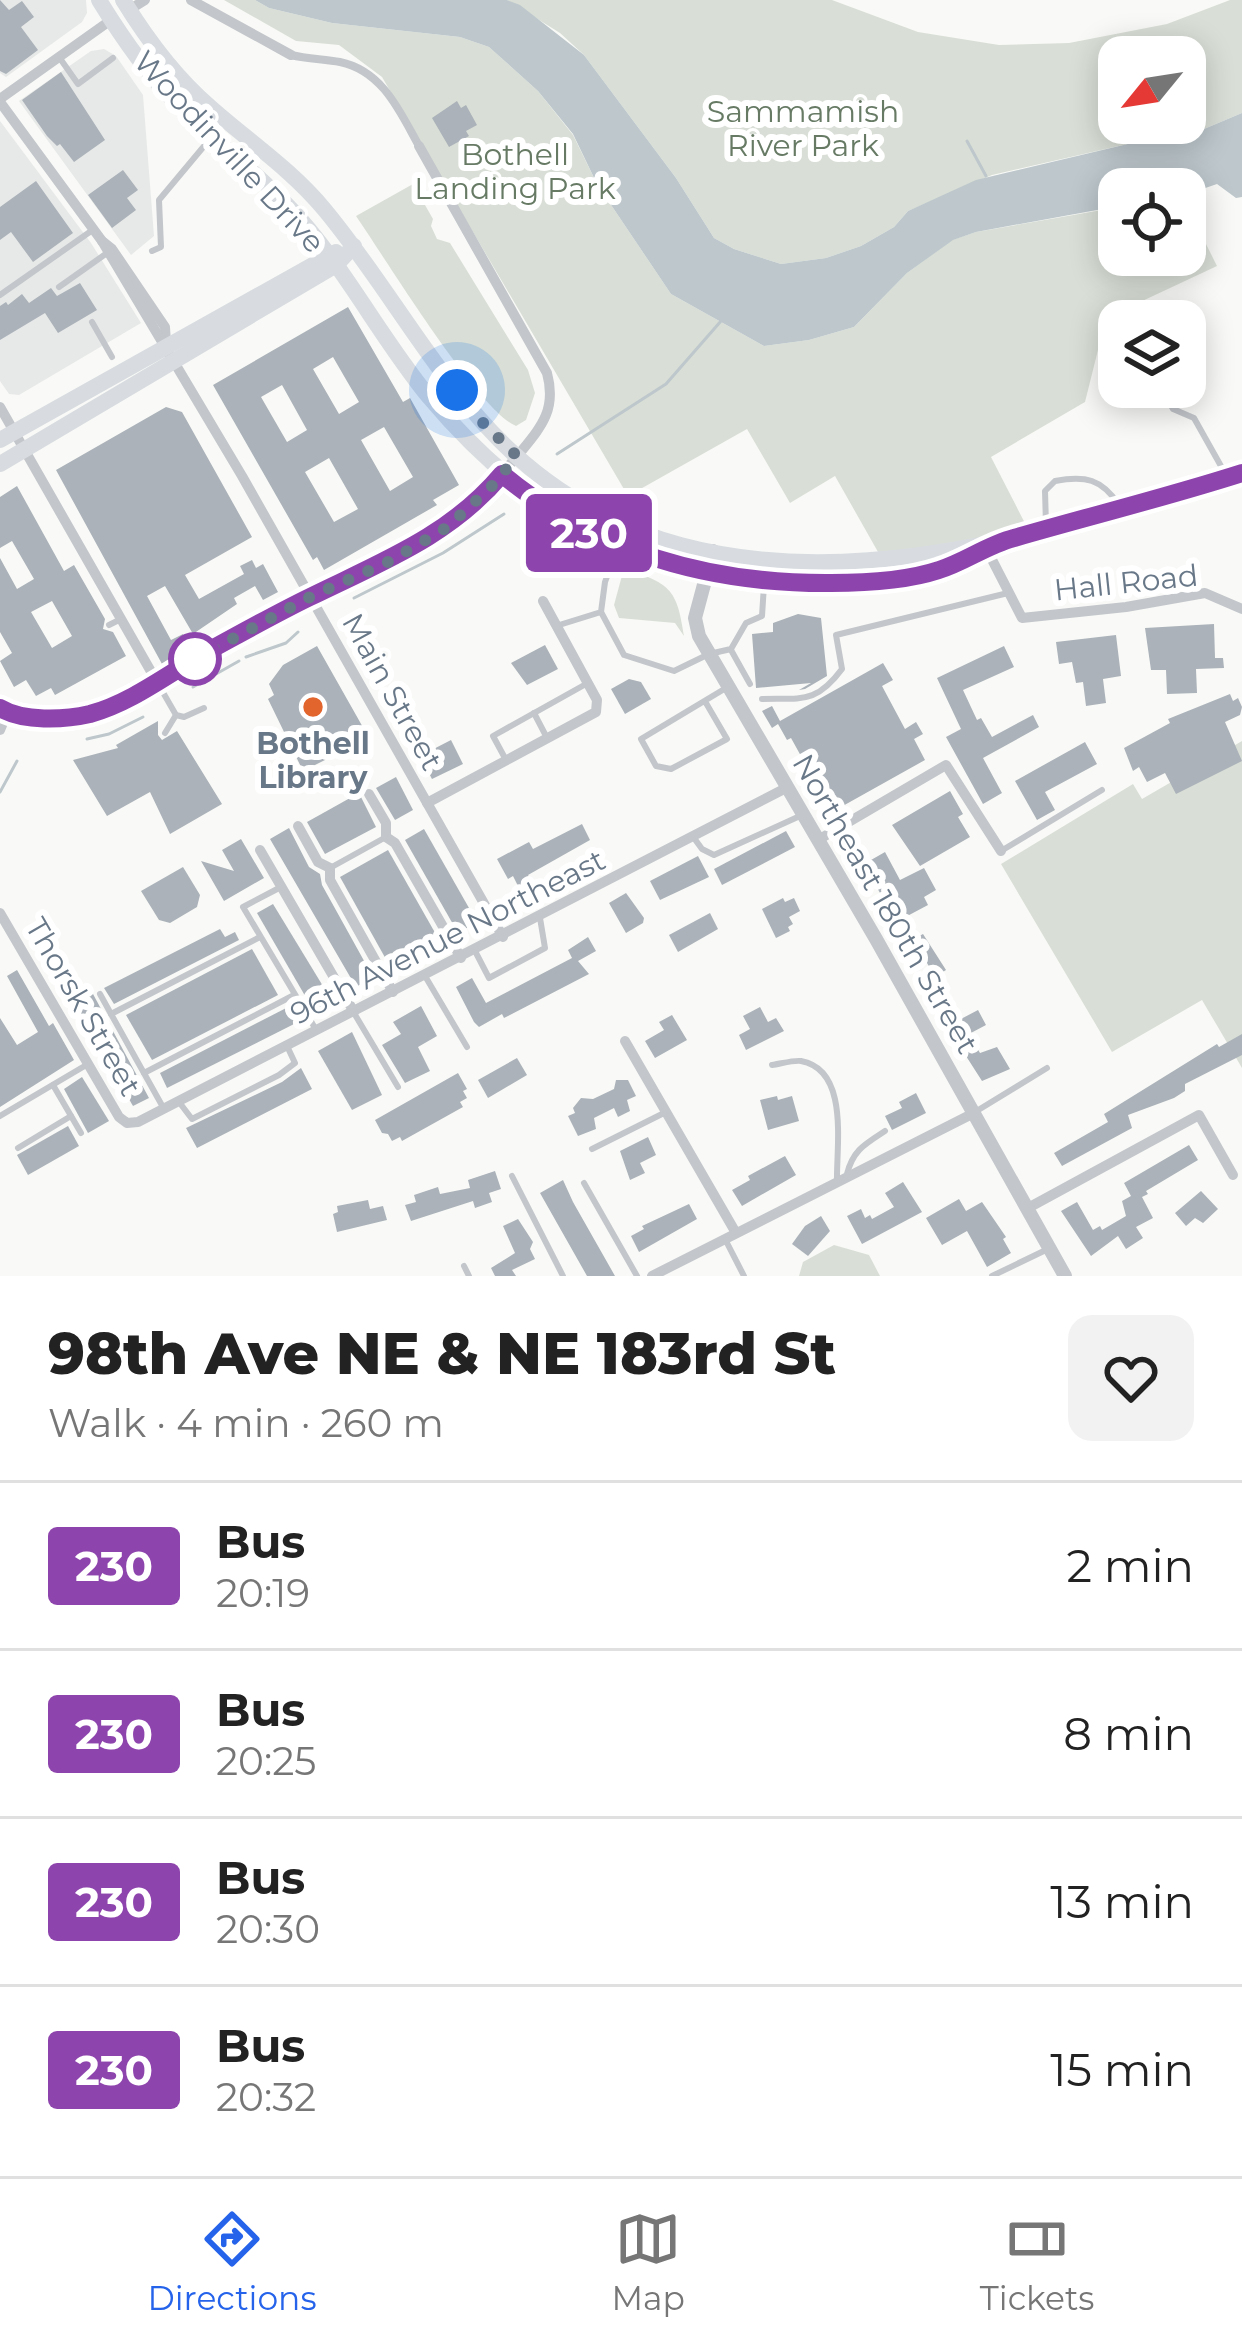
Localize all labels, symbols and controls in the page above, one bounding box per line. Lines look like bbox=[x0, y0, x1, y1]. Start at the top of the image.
north arrow bbox=[1098, 36, 1206, 144]
map controls bbox=[1098, 36, 1206, 408]
street label: Woodinville Drive bbox=[126, 43, 332, 260]
park label: Sammamish River Park bbox=[707, 93, 899, 164]
park label: Bothell Landing Park bbox=[414, 136, 616, 207]
button: locate bbox=[1098, 168, 1206, 276]
button: layers bbox=[1098, 300, 1206, 408]
your location bbox=[427, 360, 487, 420]
line badge: 230 bbox=[520, 494, 658, 572]
text: 230 bbox=[550, 507, 628, 559]
street label: Hall Road bbox=[1052, 557, 1200, 608]
street label: Main Street bbox=[334, 607, 451, 776]
unlabelled marker bbox=[170, 634, 220, 684]
marker: Bothell Library bbox=[300, 694, 326, 720]
place label: Bothell Library bbox=[256, 725, 370, 796]
street label: Northeast 180th Street bbox=[785, 748, 986, 1060]
street label: 96th Avenue Northeast bbox=[284, 841, 611, 1032]
street label: Thorsk Street bbox=[18, 911, 149, 1102]
button: heart bbox=[1068, 1315, 1194, 1441]
text: 98th Ave NE & NE 183rd St bbox=[48, 1319, 836, 1388]
text: Walk · 4 min · 260 m bbox=[48, 1399, 444, 1447]
text: Bus bbox=[216, 1514, 305, 1569]
text: 2 min bbox=[1066, 1538, 1194, 1593]
text: 230 bbox=[75, 1540, 153, 1592]
text: 20:19 bbox=[216, 1569, 310, 1617]
text: Bus bbox=[216, 1682, 305, 1737]
text: 8 min bbox=[1063, 1706, 1194, 1761]
text: 230 bbox=[75, 1708, 153, 1760]
text: 20:25 bbox=[216, 1737, 316, 1785]
text: Bus bbox=[216, 1850, 305, 1905]
text: 13 min bbox=[1050, 1874, 1194, 1929]
text: 230 bbox=[75, 1876, 153, 1928]
text: 20:30 bbox=[216, 1905, 320, 1953]
text: Bus bbox=[216, 2018, 305, 2073]
text: 15 min bbox=[1050, 2042, 1194, 2097]
text: 230 bbox=[75, 2044, 153, 2096]
text: 20:32 bbox=[216, 2073, 316, 2121]
tab: Directions bbox=[147, 2206, 317, 2318]
tab: Map bbox=[612, 2206, 685, 2318]
tab: Tickets bbox=[980, 2206, 1094, 2318]

